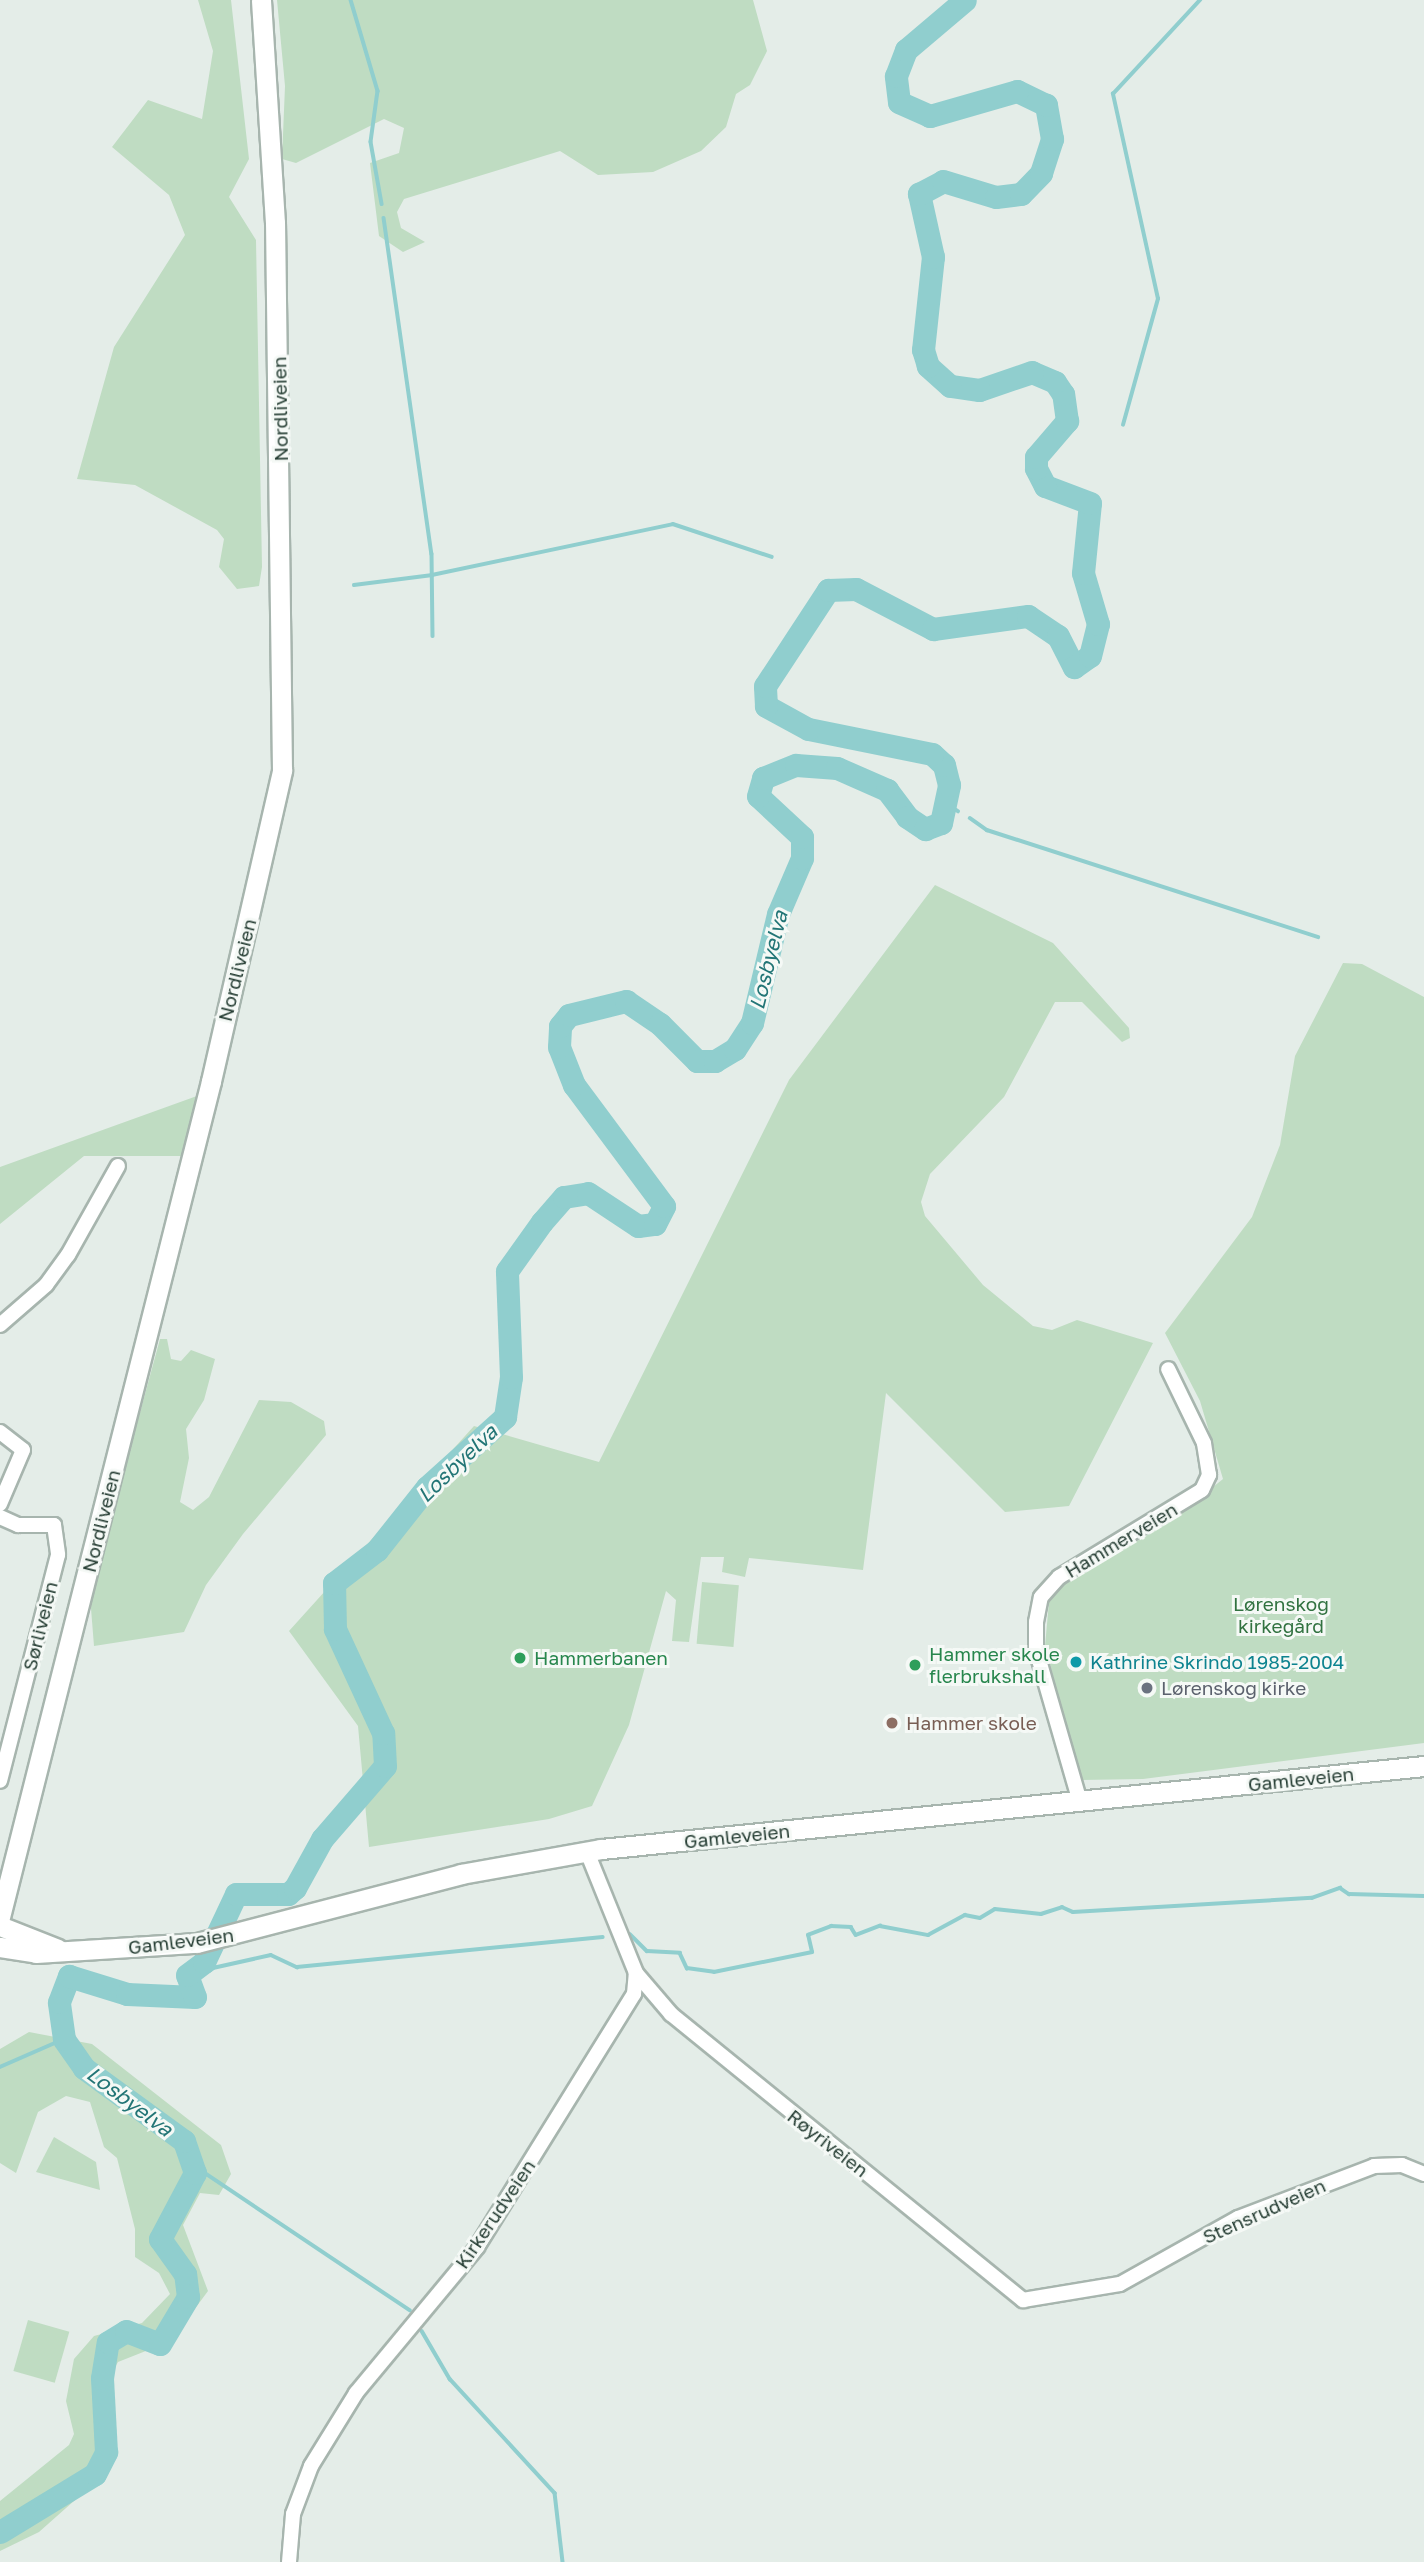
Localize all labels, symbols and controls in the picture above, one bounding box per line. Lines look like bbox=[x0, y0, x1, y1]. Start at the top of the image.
street label: Nordliveien bbox=[268, 356, 292, 462]
water label: Losbyelva bbox=[744, 908, 792, 1012]
street label: Nordliveien bbox=[213, 916, 261, 1024]
water label: Losbyelva bbox=[412, 1419, 502, 1507]
street label: Nordliveien bbox=[77, 1467, 125, 1575]
street label: Hammerveien bbox=[1061, 1498, 1181, 1582]
street label: Sørliveien bbox=[18, 1579, 62, 1673]
park label: Lørenskog kirkegård bbox=[1233, 1593, 1329, 1637]
place label: Hammer skole flerbrukshall bbox=[929, 1643, 1060, 1687]
place label: Hammerbanen bbox=[534, 1647, 668, 1669]
marker: Hammerbanen bbox=[512, 1650, 528, 1666]
place label: Kathrine Skrindo 1985-2004 bbox=[1090, 1651, 1344, 1673]
marker: Kathrine Skrindo 1985-2004 bbox=[1068, 1654, 1084, 1670]
marker: Hammer skole flerbrukshall bbox=[907, 1657, 923, 1673]
place label: Lørenskog kirke bbox=[1161, 1677, 1306, 1699]
marker: Lørenskog kirke bbox=[1139, 1680, 1155, 1696]
place label: Hammer skole bbox=[906, 1712, 1037, 1734]
marker: Hammer skole bbox=[884, 1715, 900, 1731]
street label: Gamleveien bbox=[1247, 1762, 1355, 1796]
street label: Gamleveien bbox=[683, 1819, 791, 1853]
street label: Gamleveien bbox=[127, 1923, 235, 1959]
water label: Losbyelva bbox=[82, 2061, 178, 2141]
street label: Røyriveien bbox=[783, 2104, 873, 2182]
street label: Kirkerudveien bbox=[450, 2155, 540, 2273]
street label: Stensrudveien bbox=[1199, 2174, 1329, 2248]

